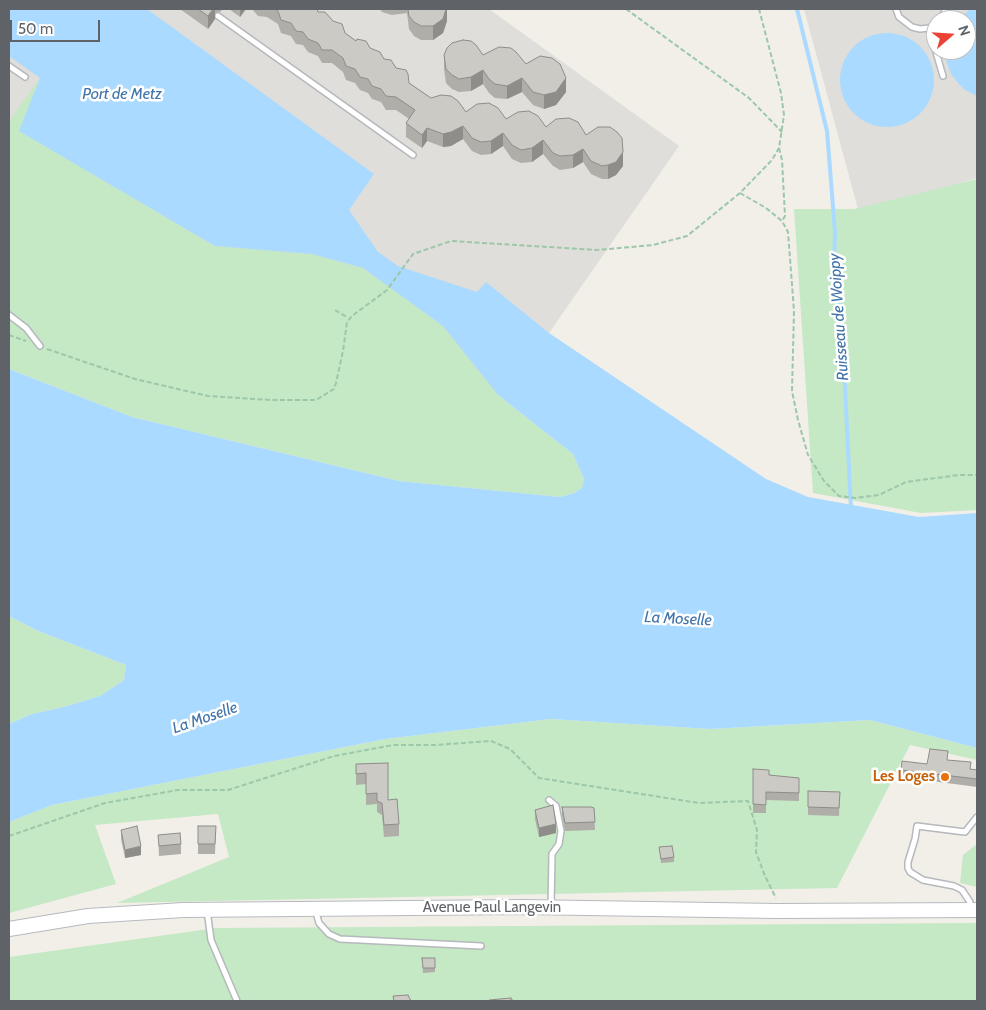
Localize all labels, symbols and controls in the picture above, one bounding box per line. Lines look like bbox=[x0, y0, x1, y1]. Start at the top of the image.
scale bar bbox=[12, 10, 102, 42]
north arrow bbox=[926, 10, 976, 60]
text: 50 m bbox=[18, 20, 53, 38]
text: N bbox=[954, 23, 974, 38]
water label: Port de Metz bbox=[82, 84, 162, 104]
water label: Ruisseau de Woippy bbox=[825, 253, 853, 381]
water label: La Moselle bbox=[644, 608, 712, 630]
water label: La Moselle bbox=[170, 698, 240, 738]
place label: Les Loges bbox=[873, 768, 935, 786]
marker: Les Loges bbox=[939, 771, 951, 783]
street label: Avenue Paul Langevin bbox=[423, 899, 561, 917]

